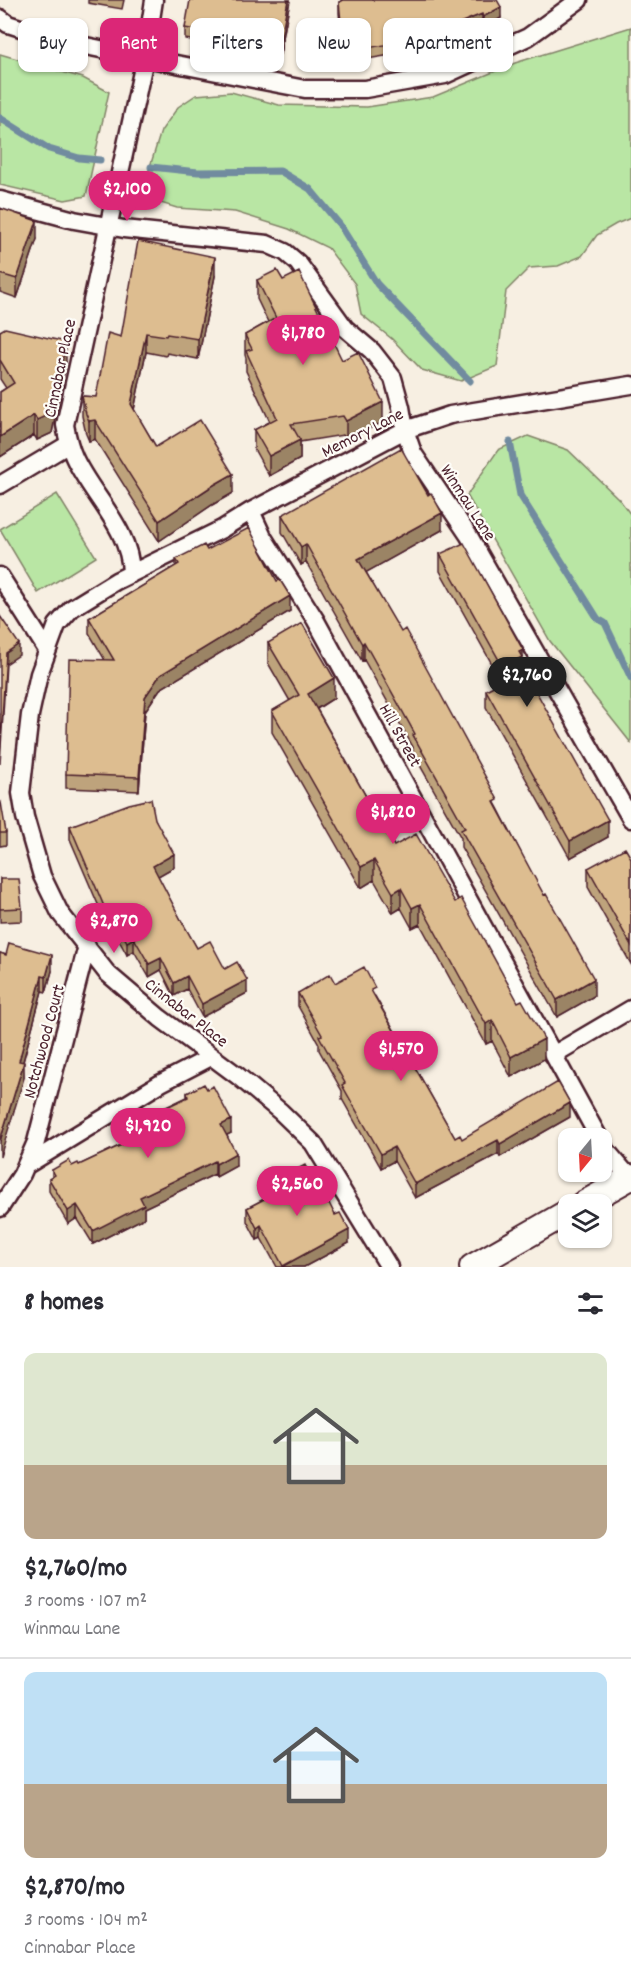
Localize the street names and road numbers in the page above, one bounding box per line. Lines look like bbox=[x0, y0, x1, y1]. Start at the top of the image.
street label: Cinnabar Place bbox=[39, 317, 84, 420]
street label: Memory Lane bbox=[318, 403, 409, 466]
street label: Winmau Lane bbox=[433, 460, 501, 547]
street label: Hill Street bbox=[371, 700, 427, 773]
street label: Cinnabar Place bbox=[138, 973, 233, 1055]
street label: Notchwood Court bbox=[18, 981, 73, 1101]

